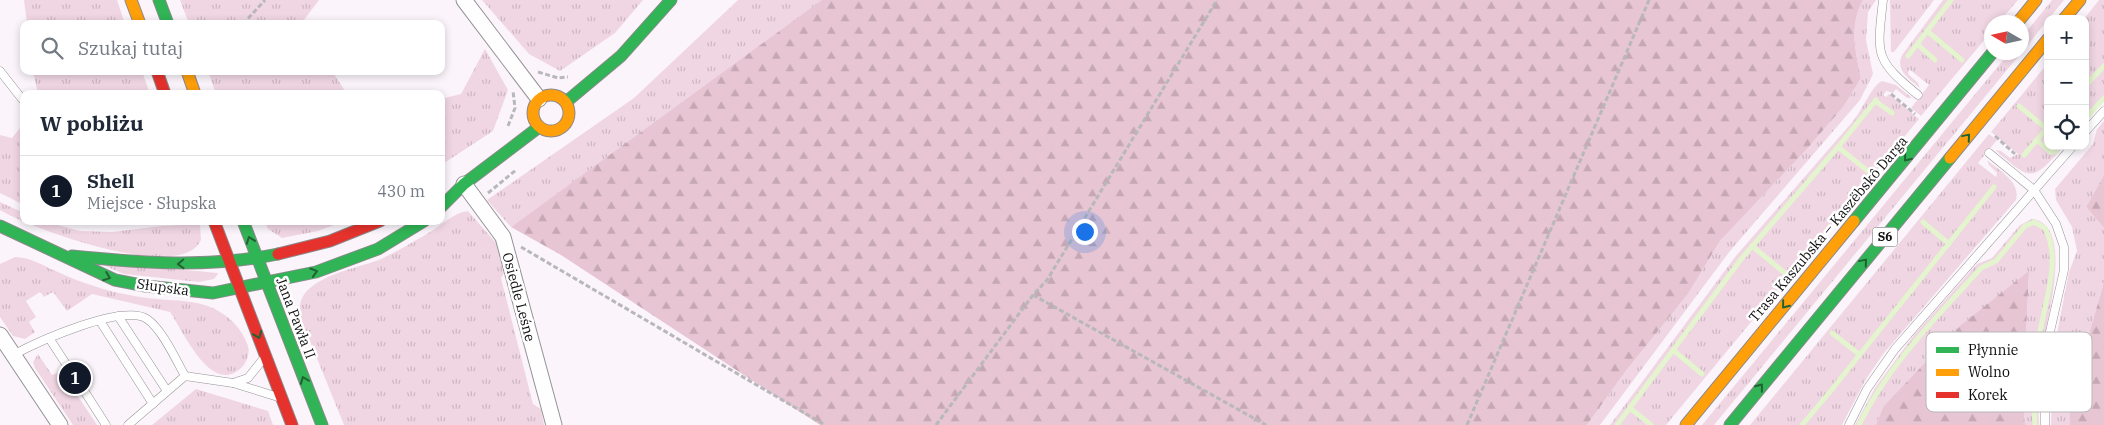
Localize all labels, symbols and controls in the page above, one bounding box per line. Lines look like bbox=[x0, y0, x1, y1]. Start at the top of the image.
north arrow bbox=[1984, 15, 2029, 60]
map controls bbox=[2044, 15, 2089, 150]
button: + bbox=[2044, 15, 2089, 60]
search box bbox=[20, 20, 445, 75]
icon: search bbox=[38, 34, 66, 62]
text: Szukaj tutaj bbox=[78, 36, 183, 60]
button: − bbox=[2044, 60, 2089, 105]
button: locate bbox=[2044, 105, 2089, 150]
text: W pobliżu bbox=[40, 109, 143, 137]
street label: Trasa Kaszubska – Kaszëbskô Darga bbox=[1745, 132, 1911, 326]
one-way arrow bbox=[1962, 133, 1971, 142]
one-way arrow bbox=[1903, 152, 1912, 161]
text: Shell bbox=[87, 169, 134, 193]
text: 1 bbox=[51, 181, 61, 201]
text: 430 m bbox=[377, 181, 425, 201]
text: Miejsce · Słupska bbox=[87, 193, 216, 213]
your location bbox=[1072, 219, 1098, 245]
road number: S6 bbox=[1872, 228, 1898, 246]
one-way arrow bbox=[246, 236, 256, 244]
street label: Osiedle Leśne bbox=[498, 250, 540, 344]
one-way arrow bbox=[177, 258, 185, 269]
one-way arrow bbox=[1858, 259, 1866, 268]
one-way arrow bbox=[309, 268, 318, 278]
one-way arrow bbox=[102, 271, 111, 281]
street label: Słupska bbox=[136, 274, 191, 300]
street label: Jana Pawła II bbox=[272, 275, 320, 361]
one-way arrow bbox=[1782, 299, 1791, 308]
one-way arrow bbox=[252, 330, 262, 339]
legend bbox=[1926, 332, 2092, 412]
text: Płynnie bbox=[1968, 341, 2018, 359]
pin: 1 bbox=[59, 359, 91, 397]
text: Wolno bbox=[1968, 363, 2010, 381]
one-way arrow bbox=[300, 376, 310, 384]
one-way arrow bbox=[1755, 384, 1764, 393]
text: Korek bbox=[1968, 386, 2008, 404]

